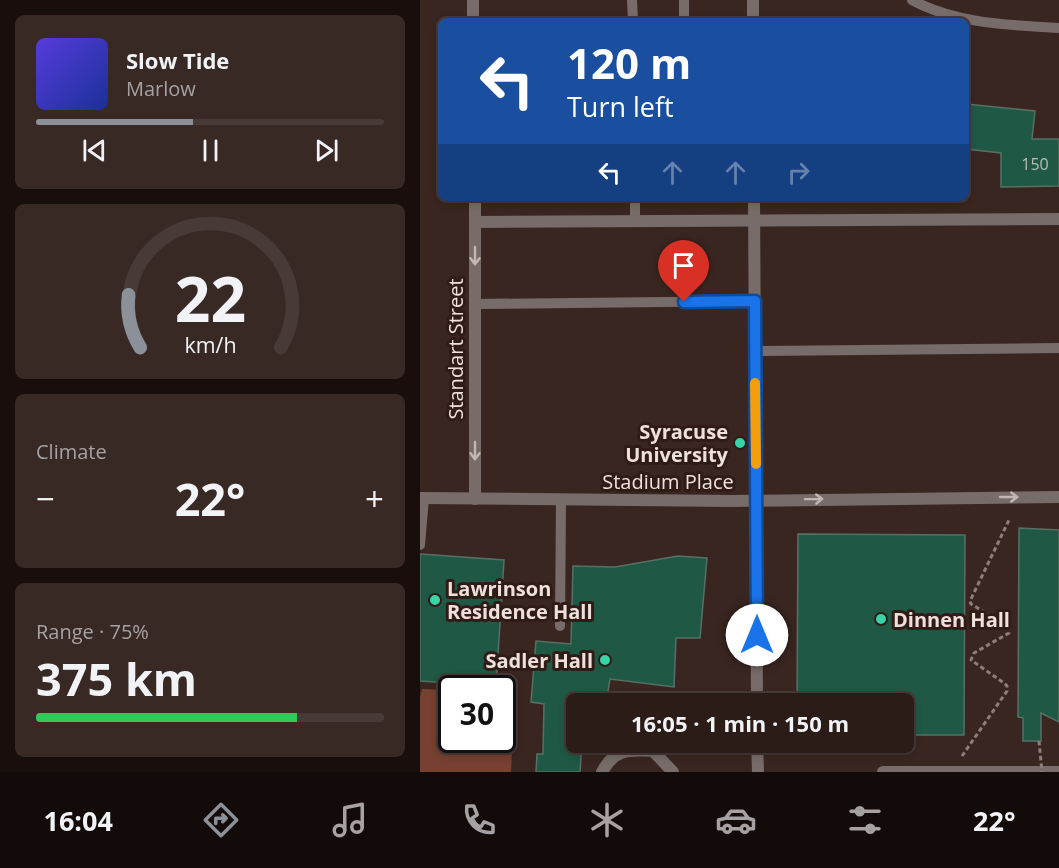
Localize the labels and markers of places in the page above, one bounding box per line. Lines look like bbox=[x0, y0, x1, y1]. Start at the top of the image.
pin bbox=[658, 240, 709, 302]
place label: Syracuse University bbox=[625, 418, 729, 468]
marker: Syracuse University bbox=[733, 436, 747, 450]
place label: Lawrinson Residence Hall bbox=[447, 575, 593, 625]
marker: Lawrinson Residence Hall bbox=[428, 593, 442, 607]
place label: Dinnen Hall bbox=[893, 606, 1010, 633]
marker: Dinnen Hall bbox=[874, 612, 888, 626]
place label: Sadler Hall bbox=[485, 647, 593, 674]
marker: Sadler Hall bbox=[598, 653, 612, 667]

